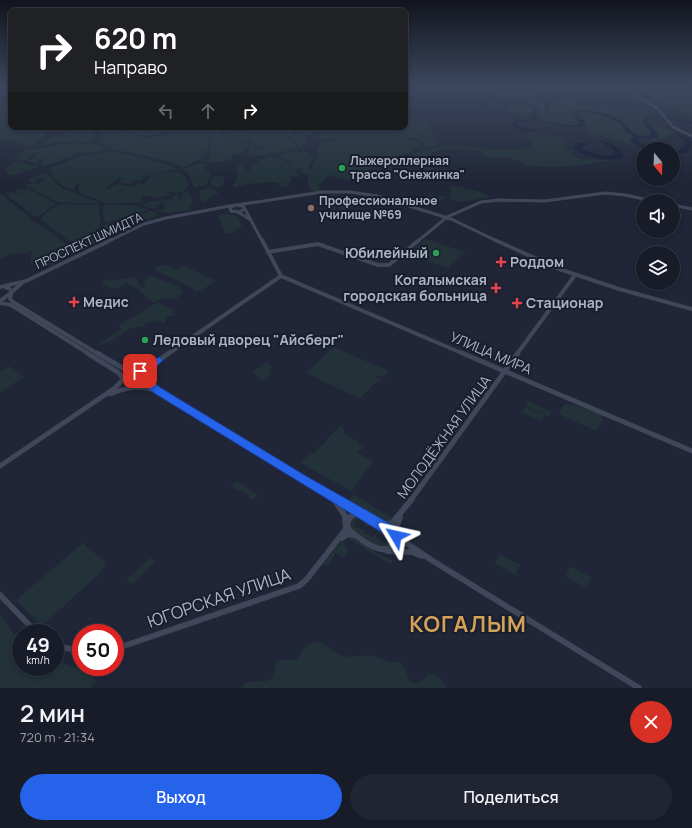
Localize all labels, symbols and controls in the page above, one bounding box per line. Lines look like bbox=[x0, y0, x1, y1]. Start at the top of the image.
text: 620 m bbox=[94, 19, 177, 57]
icon: right bbox=[28, 24, 80, 76]
text: Направо bbox=[94, 55, 168, 79]
icon: left bbox=[155, 100, 177, 122]
icon: ahead bbox=[197, 100, 219, 122]
icon: right bbox=[239, 100, 261, 122]
north arrow bbox=[636, 142, 680, 186]
map controls bbox=[636, 142, 680, 290]
place label: Лыжероллерная трасса "Снежинка" bbox=[350, 152, 465, 183]
marker: Лыжероллерная трасса "Снежинка" bbox=[337, 163, 347, 173]
place label: Профессиональное училище №69 bbox=[319, 192, 438, 223]
button: sound bbox=[636, 194, 680, 238]
marker: Профессиональное училище №69 bbox=[306, 203, 316, 213]
street label: ПРОСПЕКТ ШМИДТА bbox=[32, 208, 146, 273]
place label: Юбилейный bbox=[345, 243, 428, 262]
button: layers bbox=[636, 246, 680, 290]
marker: Юбилейный bbox=[431, 248, 441, 258]
place label: Роддом bbox=[510, 252, 564, 271]
marker: Роддом bbox=[495, 256, 507, 268]
place label: Когалымская городская больница bbox=[343, 270, 487, 305]
marker: Когалымская городская больница bbox=[490, 282, 502, 294]
place label: Медис bbox=[83, 292, 129, 311]
place label: Стационар bbox=[526, 293, 604, 312]
marker: Медис bbox=[68, 296, 80, 308]
marker: Стационар bbox=[511, 297, 523, 309]
street label: УЛИЦА МИРА bbox=[447, 327, 535, 378]
place label: Ледовый дворец "Айсберг" bbox=[153, 330, 344, 349]
marker: Ледовый дворец "Айсберг" bbox=[140, 335, 150, 345]
pin bbox=[123, 354, 157, 388]
icon: arrive bbox=[129, 360, 151, 382]
street label: МОЛОДЁЖНАЯ УЛИЦА bbox=[392, 371, 495, 502]
position arrow bbox=[375, 515, 417, 557]
street label: ЮГОРСКАЯ УЛИЦА bbox=[144, 562, 294, 633]
district label: КОГАЛЫМ bbox=[409, 609, 527, 639]
speed limit sign: 50 bbox=[72, 624, 124, 676]
text: 49 bbox=[26, 631, 50, 658]
text: km/h bbox=[26, 653, 50, 667]
text: 2 мин bbox=[20, 696, 85, 729]
button: close bbox=[630, 701, 672, 743]
text: 720 m · 21:34 bbox=[20, 728, 95, 746]
button: Выход bbox=[20, 774, 342, 820]
button: Поделиться bbox=[350, 774, 672, 820]

